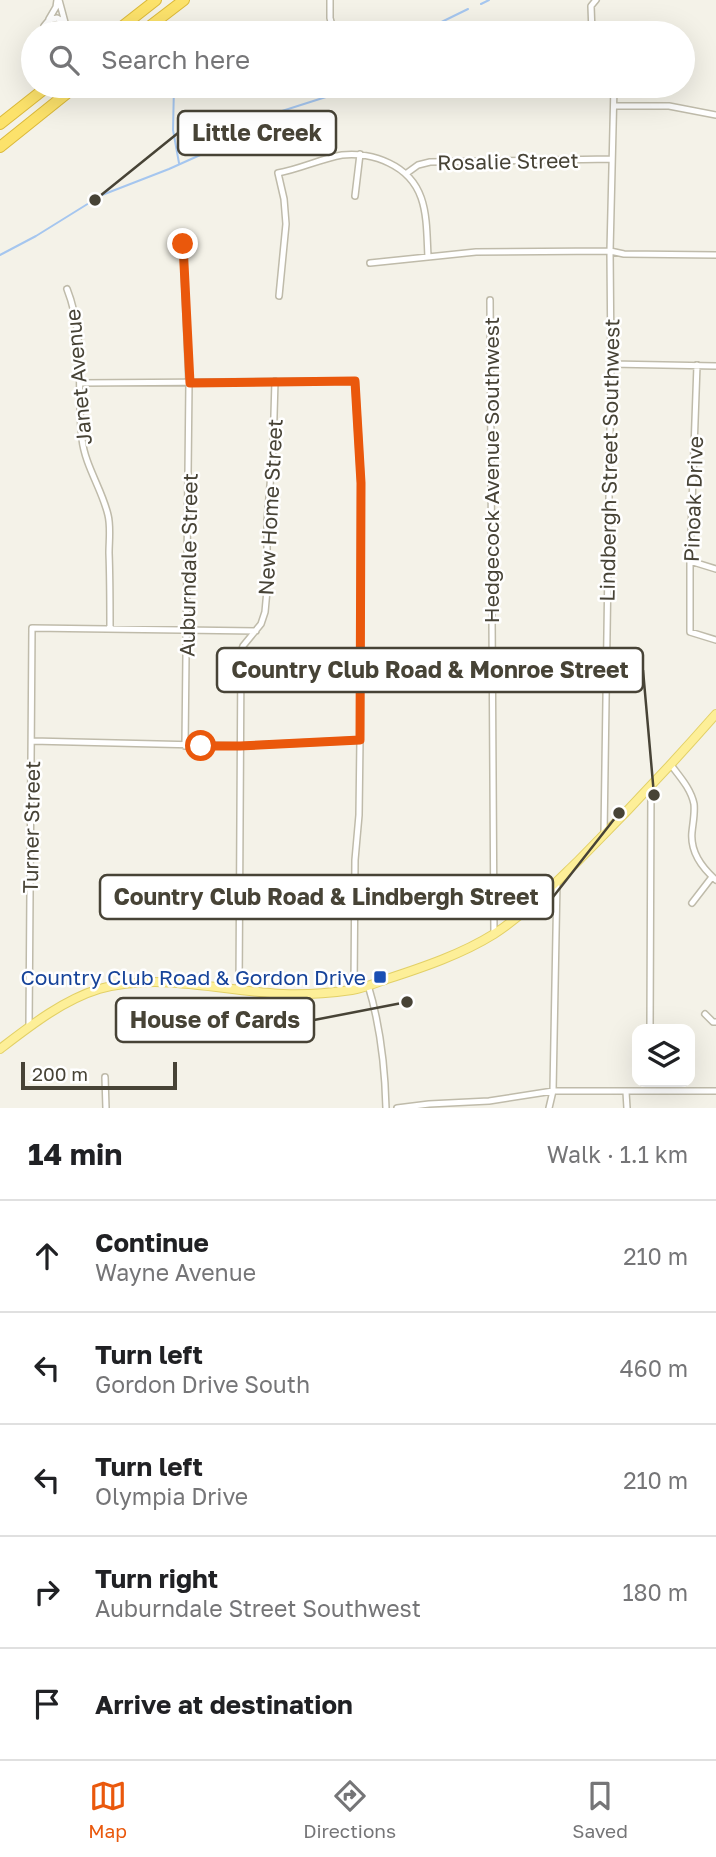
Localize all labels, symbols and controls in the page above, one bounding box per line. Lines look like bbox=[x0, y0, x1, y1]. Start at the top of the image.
search box bbox=[21, 21, 695, 98]
icon: search bbox=[45, 41, 83, 79]
text: Search here bbox=[101, 44, 250, 75]
callout: Little Creek bbox=[178, 111, 336, 155]
text: Little Creek bbox=[192, 118, 323, 146]
street label: Rosalie Street bbox=[437, 147, 579, 175]
route end bbox=[167, 228, 198, 259]
street label: Janet Avenue bbox=[59, 308, 97, 446]
street label: Hedgecock Avenue Southwest bbox=[478, 317, 504, 623]
street label: Lindbergh Street Southwest bbox=[594, 318, 624, 602]
street label: New Home Street bbox=[252, 418, 288, 596]
street label: Pinoak Drive bbox=[678, 436, 708, 562]
street label: Auburndale Street bbox=[173, 473, 203, 657]
callout: Country Club Road & Monroe Street bbox=[217, 648, 643, 692]
text: Country Club Road & Monroe Street bbox=[231, 655, 629, 683]
route start bbox=[185, 730, 216, 761]
street label: Turner Street bbox=[17, 760, 45, 894]
callout: Country Club Road & Lindbergh Street bbox=[100, 875, 553, 919]
text: Country Club Road & Lindbergh Street bbox=[113, 882, 539, 910]
place label: Country Club Road & Gordon Drive bbox=[20, 964, 366, 990]
marker: Country Club Road & Gordon Drive bbox=[372, 969, 388, 985]
callout: House of Cards bbox=[116, 998, 314, 1042]
text: House of Cards bbox=[130, 1005, 300, 1033]
map controls bbox=[632, 1024, 695, 1087]
button: layers bbox=[632, 1024, 695, 1087]
scale bar bbox=[21, 1059, 177, 1091]
text: 200 m bbox=[32, 1062, 88, 1085]
text: 14 min bbox=[28, 1136, 122, 1172]
text: Walk · 1.1 km bbox=[547, 1140, 688, 1168]
text: Continue bbox=[95, 1227, 209, 1258]
icon: ahead bbox=[28, 1237, 66, 1275]
text: 210 m bbox=[623, 1242, 688, 1270]
text: Wayne Avenue bbox=[95, 1258, 256, 1286]
text: Turn left bbox=[95, 1339, 203, 1370]
icon: left bbox=[28, 1349, 66, 1387]
text: 460 m bbox=[620, 1354, 688, 1382]
text: Gordon Drive South bbox=[95, 1370, 310, 1398]
text: Turn left bbox=[95, 1451, 203, 1482]
icon: left bbox=[28, 1461, 66, 1499]
text: 210 m bbox=[623, 1466, 688, 1494]
text: Olympia Drive bbox=[95, 1482, 248, 1510]
text: Turn right bbox=[95, 1563, 218, 1594]
icon: right bbox=[28, 1573, 66, 1611]
text: 180 m bbox=[622, 1578, 688, 1606]
text: Auburndale Street Southwest bbox=[95, 1594, 421, 1622]
icon: arrive bbox=[28, 1685, 66, 1723]
text: Arrive at destination bbox=[95, 1689, 353, 1720]
tab: Map bbox=[88, 1777, 127, 1842]
tab: Directions bbox=[303, 1777, 396, 1842]
tab: Saved bbox=[572, 1777, 628, 1842]

